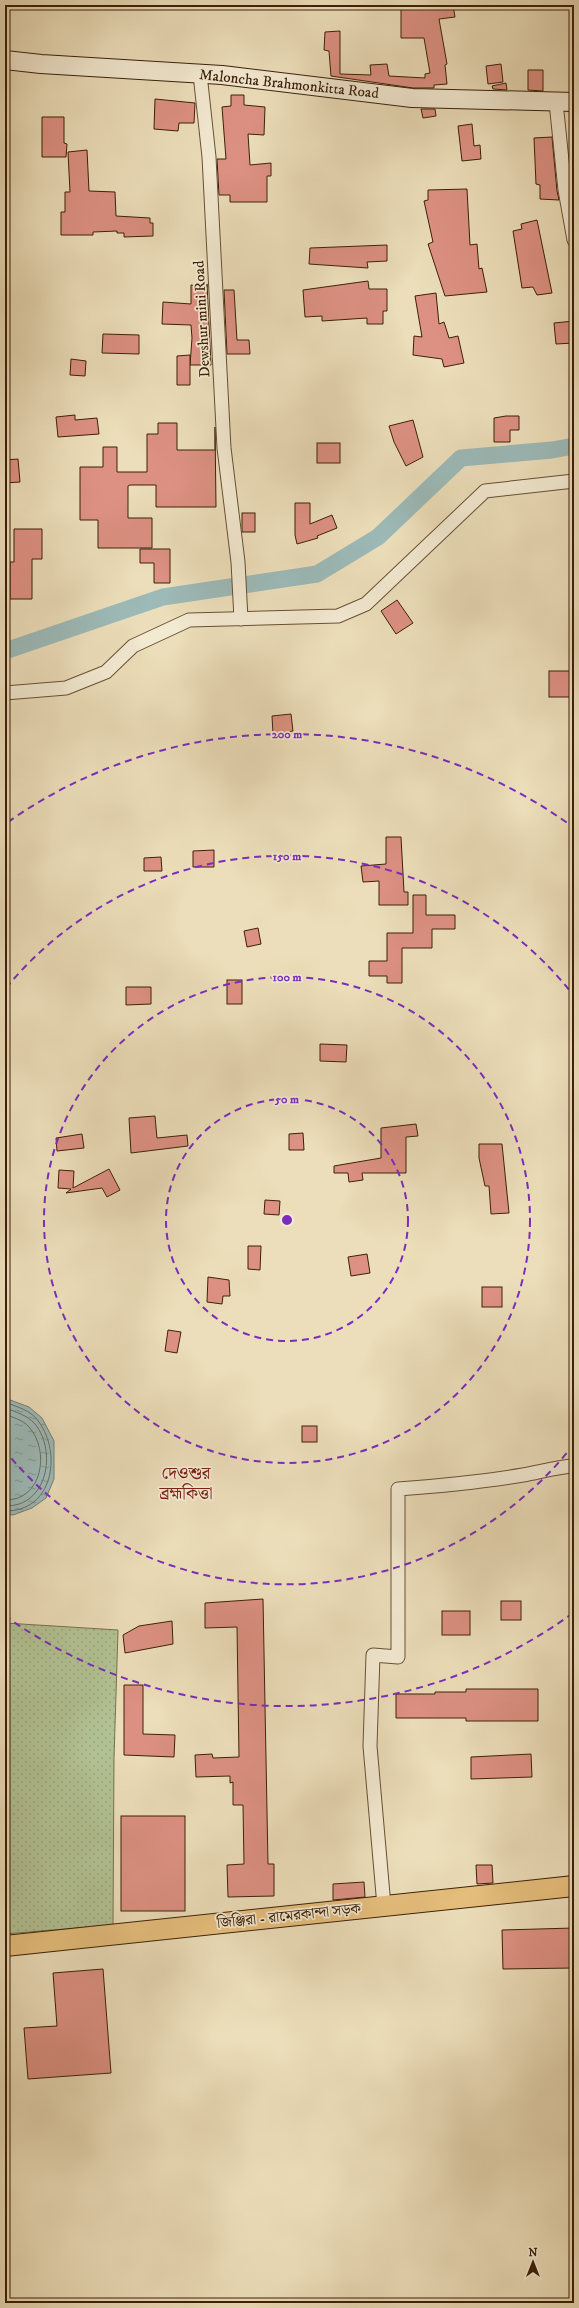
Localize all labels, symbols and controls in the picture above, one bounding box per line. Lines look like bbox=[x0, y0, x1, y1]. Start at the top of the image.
street label: Maloncha Brahmonkitta Road bbox=[198, 65, 380, 103]
street label: Dewshur mini Road bbox=[189, 260, 215, 378]
text: 200 m bbox=[272, 727, 302, 742]
text: 150 m bbox=[273, 849, 301, 864]
text: 100 m bbox=[273, 970, 301, 985]
text: 50 m bbox=[274, 1092, 299, 1107]
centre of rings bbox=[280, 1213, 294, 1227]
district label: দেওশুর ব্রহ্মকিত্তা bbox=[158, 1463, 213, 1505]
street label: জিঞ্জিরা - রামেরকান্দা সড়ক bbox=[215, 1899, 362, 1933]
north arrow bbox=[513, 2242, 553, 2282]
text: N bbox=[528, 2246, 538, 2260]

